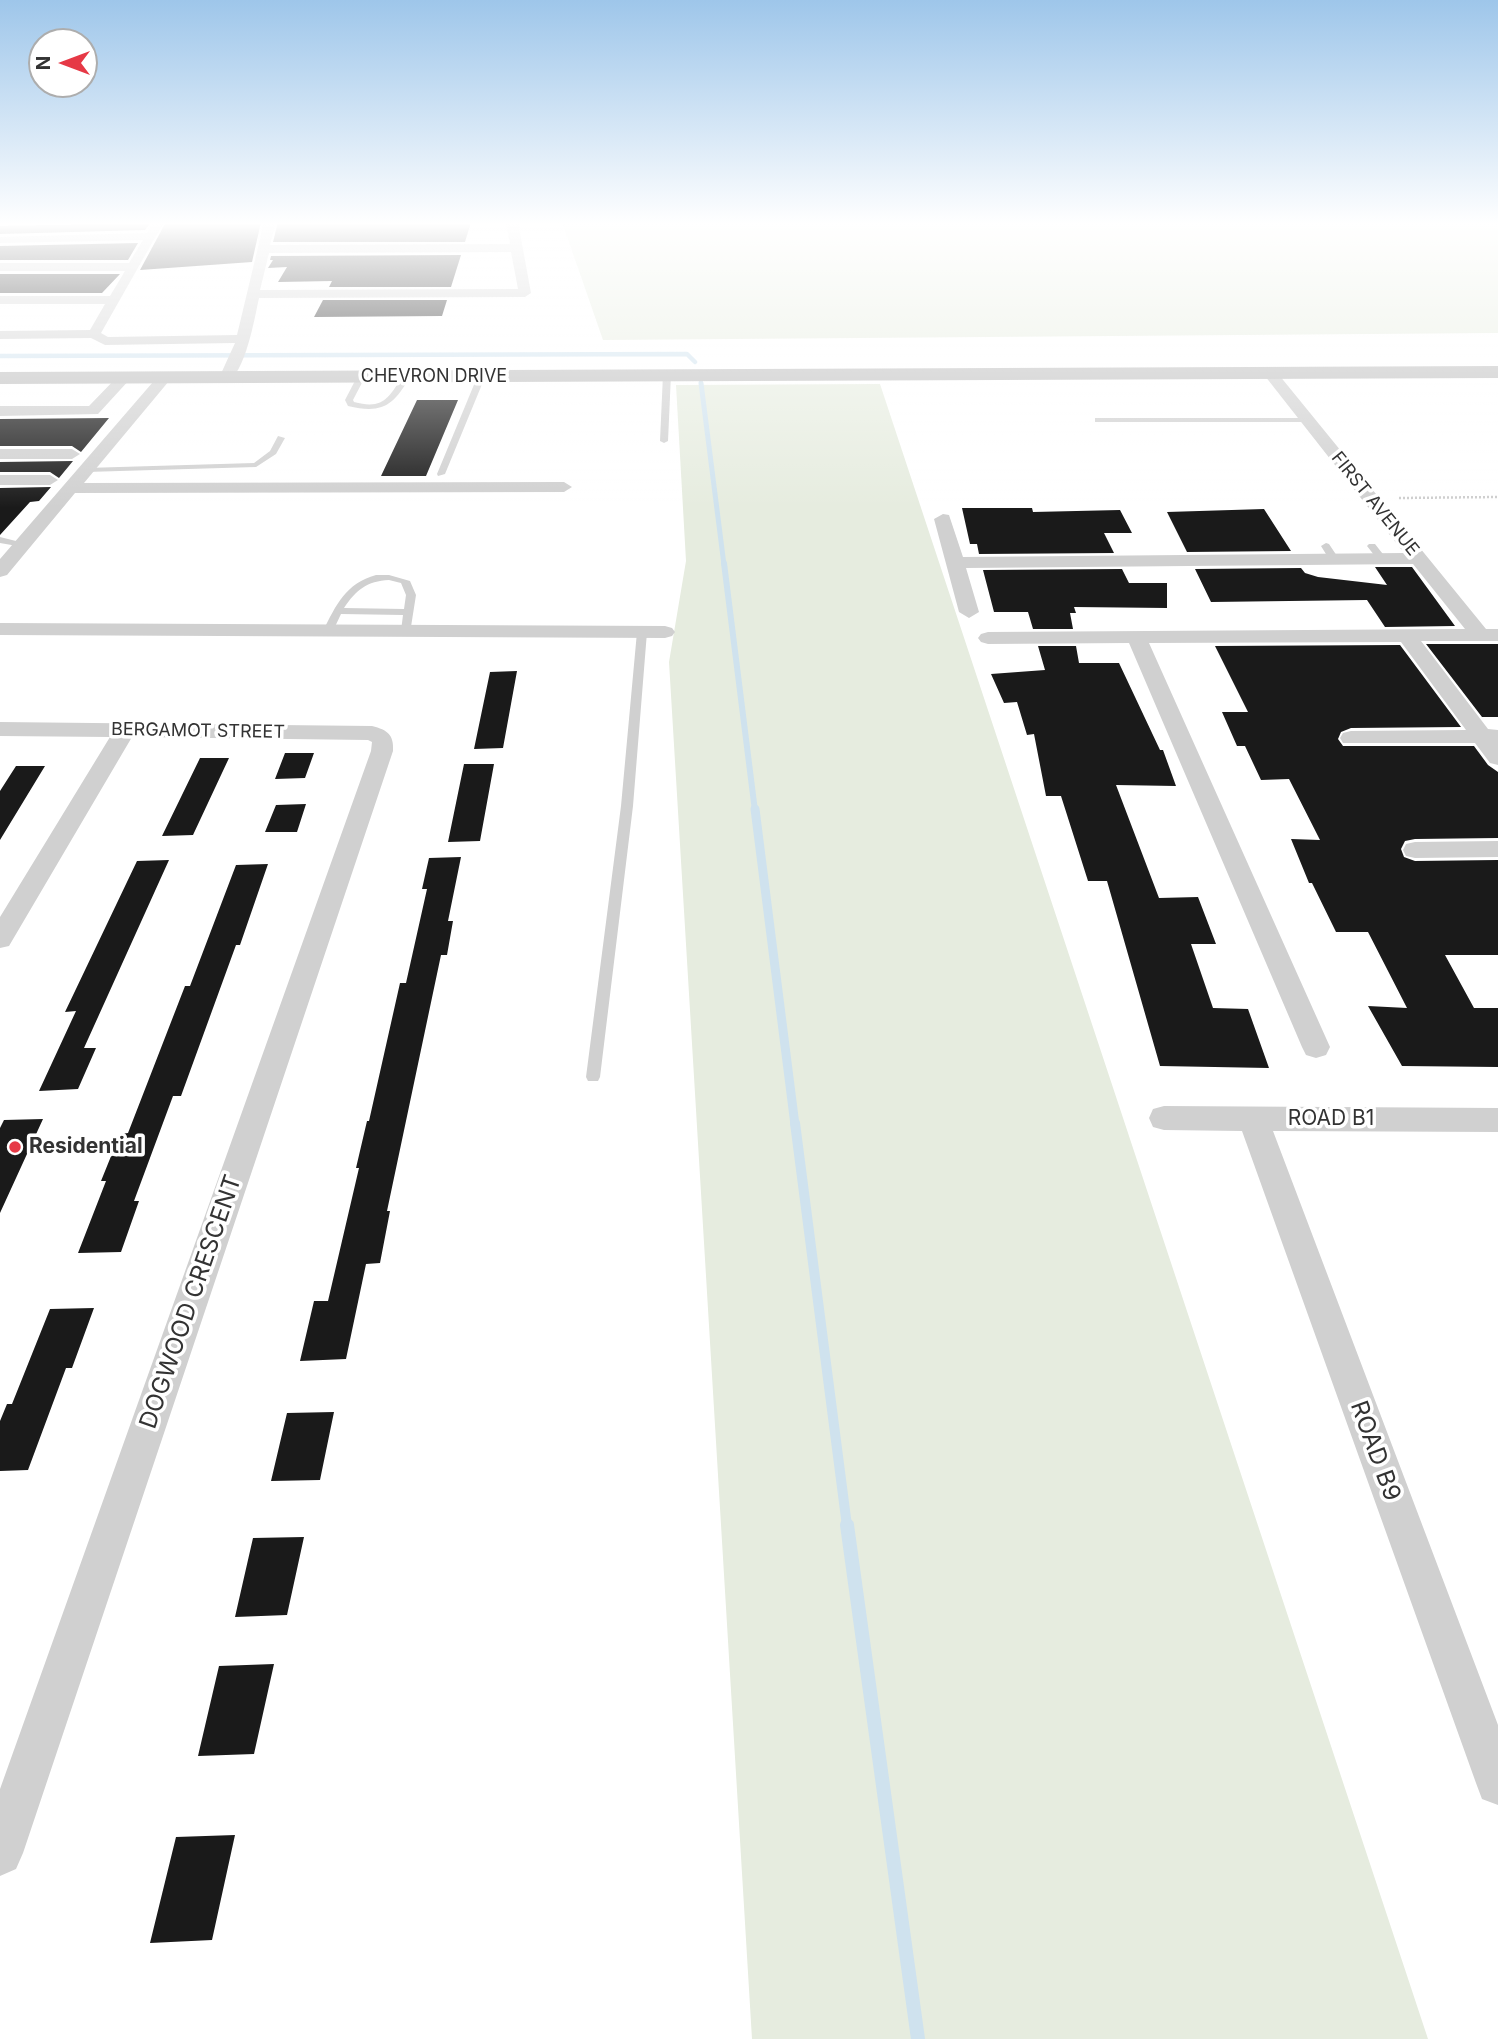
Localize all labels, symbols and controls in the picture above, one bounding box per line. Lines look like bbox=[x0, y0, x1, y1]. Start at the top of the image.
north arrow bbox=[28, 28, 98, 98]
text: N bbox=[32, 56, 55, 70]
street label: CHEVRON DRIVE bbox=[361, 366, 507, 388]
street label: FIRST AVENUE bbox=[1326, 448, 1424, 560]
street label: BERGAMOT STREET bbox=[111, 719, 285, 743]
street label: ROAD B1 bbox=[1288, 1106, 1374, 1132]
place label: Residential bbox=[29, 1134, 143, 1160]
marker: Residential bbox=[7, 1139, 23, 1155]
street label: DOGWOOD CRESCENT bbox=[134, 1171, 248, 1433]
street label: ROAD B9 bbox=[1344, 1397, 1406, 1505]

